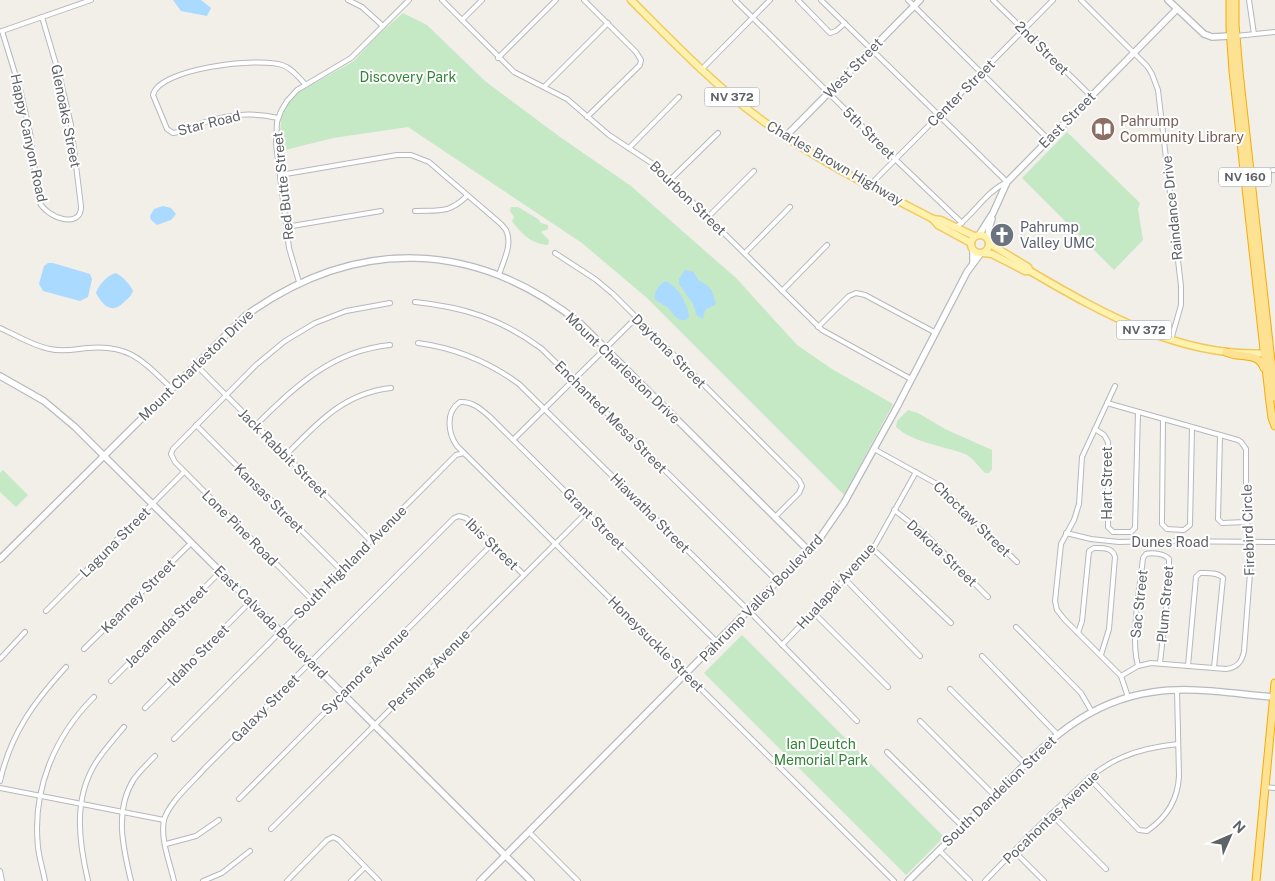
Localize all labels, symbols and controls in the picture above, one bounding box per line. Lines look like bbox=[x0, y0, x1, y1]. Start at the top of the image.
street label: 2nd Street bbox=[1012, 18, 1072, 78]
street label: West Street bbox=[820, 35, 886, 101]
street label: Center Street bbox=[924, 56, 998, 130]
street label: Glenoaks Street bbox=[48, 63, 84, 169]
park label: Discovery Park bbox=[360, 69, 457, 85]
street label: Happy Canyon Road bbox=[8, 72, 50, 204]
road number: NV 372 bbox=[704, 88, 760, 106]
street label: East Street bbox=[1036, 89, 1098, 151]
street label: 5th Street bbox=[840, 104, 898, 162]
street label: Star Road bbox=[176, 107, 242, 139]
place label: Pahrump Community Library bbox=[1120, 113, 1244, 145]
library icon: Pahrump Community Library bbox=[1090, 116, 1116, 142]
street label: Charles Brown Highway bbox=[764, 117, 906, 209]
street label: Red Butte Street bbox=[269, 131, 297, 241]
street label: Raindance Drive bbox=[1159, 155, 1185, 261]
street label: Bourbon Street bbox=[647, 158, 729, 238]
road number: NV 160 bbox=[1219, 168, 1271, 186]
place label: Pahrump Valley UMC bbox=[1020, 219, 1095, 251]
church icon: Pahrump Valley UMC bbox=[989, 222, 1015, 248]
street label: Mount Charleston Drive bbox=[135, 306, 257, 424]
street label: Mount Charleston Drive bbox=[562, 309, 684, 427]
street label: Daytona Street bbox=[629, 311, 709, 391]
road number: NV 372 bbox=[1116, 320, 1172, 340]
street label: Enchanted Mesa Street bbox=[552, 358, 670, 476]
street label: Jack Rabbit Street bbox=[235, 405, 331, 501]
street label: Hart Street bbox=[1099, 446, 1115, 520]
street label: Kansas Street bbox=[231, 460, 307, 536]
street label: Hiawatha Street bbox=[607, 470, 693, 556]
street label: Choctaw Street bbox=[930, 478, 1014, 560]
street label: Firebird Circle bbox=[1238, 484, 1258, 576]
street label: Grant Street bbox=[560, 485, 628, 553]
street label: Lone Pine Road bbox=[199, 487, 281, 569]
street label: South Highland Avenue bbox=[290, 502, 410, 622]
street label: Laguna Street bbox=[77, 504, 153, 580]
street label: Ibis Street bbox=[462, 515, 522, 573]
street label: Dakota Street bbox=[904, 516, 980, 590]
street label: Pahrump Valley Boulevard bbox=[696, 531, 826, 665]
street label: Dunes Road bbox=[1131, 534, 1209, 550]
street label: Hualapai Avenue bbox=[793, 540, 879, 632]
street label: Kearney Street bbox=[98, 556, 178, 636]
street label: East Calvada Boulevard bbox=[211, 562, 331, 682]
street label: Plum Street bbox=[1154, 565, 1176, 643]
street label: Sac Street bbox=[1127, 569, 1151, 639]
street label: Jacaranda Street bbox=[121, 581, 211, 671]
street label: Honeysuckle Street bbox=[605, 593, 707, 695]
street label: Idaho Street bbox=[164, 621, 232, 689]
street label: Sycamore Avenue bbox=[318, 624, 412, 718]
street label: Pershing Avenue bbox=[385, 626, 473, 714]
street label: Galaxy Street bbox=[228, 671, 302, 745]
street label: South Dandelion Street bbox=[939, 732, 1059, 850]
park label: Ian Deutch Memorial Park bbox=[774, 736, 868, 768]
street label: Pocahontas Avenue bbox=[1000, 767, 1102, 867]
north arrow bbox=[1205, 811, 1255, 861]
text: N bbox=[1230, 817, 1249, 836]

